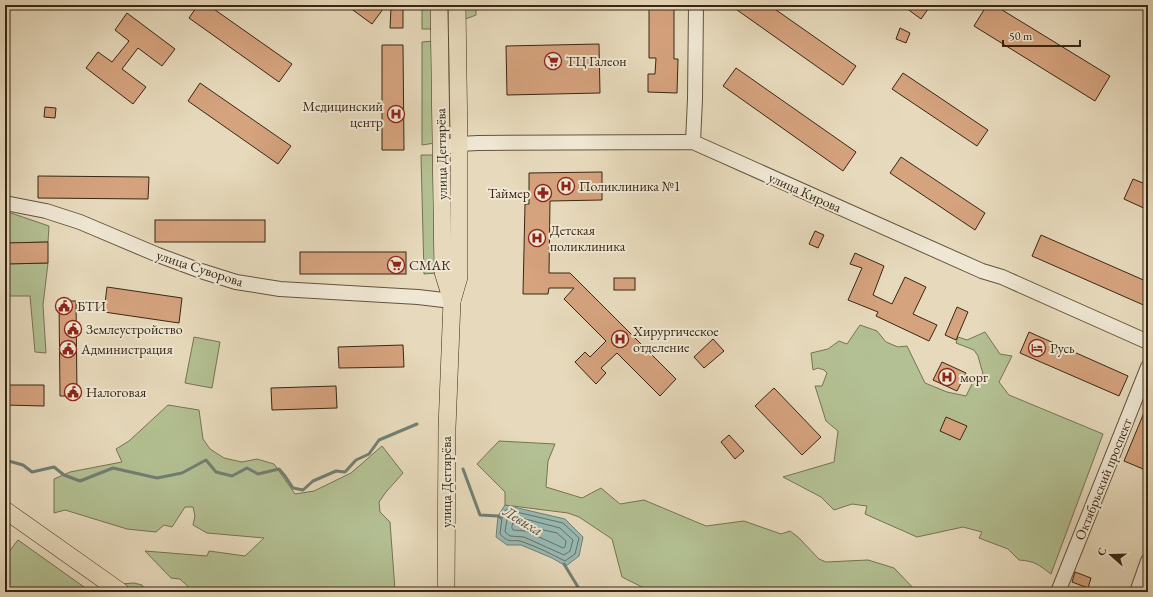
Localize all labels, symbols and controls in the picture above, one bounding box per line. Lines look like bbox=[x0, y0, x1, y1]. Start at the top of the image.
scale bar bbox=[1003, 22, 1080, 48]
text: 50 m bbox=[1009, 28, 1033, 44]
supermarket icon: ТЦ Галеон bbox=[543, 51, 563, 71]
place label: ТЦ Галеон bbox=[566, 52, 627, 70]
place label: Медицинский центр bbox=[303, 97, 384, 131]
hospital icon: Медицинский центр bbox=[386, 104, 406, 124]
street label: улица Дегтярёва bbox=[431, 108, 451, 200]
street label: улица Кирова bbox=[766, 168, 845, 216]
hospital icon: Поликлиника №1 bbox=[556, 176, 576, 196]
place label: Поликлиника №1 bbox=[579, 177, 681, 195]
pharmacy icon: Таймер bbox=[533, 183, 553, 203]
place label: Таймер bbox=[488, 184, 530, 202]
place label: Детская поликлиника bbox=[550, 221, 626, 255]
hospital icon: Детская поликлиника bbox=[527, 228, 547, 248]
street label: улица Суворова bbox=[154, 246, 246, 291]
supermarket icon: СМАК bbox=[386, 255, 406, 275]
place label: СМАК bbox=[409, 256, 451, 274]
public building icon: БТИ bbox=[54, 296, 74, 316]
place label: БТИ bbox=[77, 297, 106, 315]
public building icon: Землеустройство bbox=[63, 319, 83, 339]
place label: Землеустройство bbox=[86, 320, 183, 338]
place label: Хирургическое отделение bbox=[632, 322, 719, 356]
hospital icon: Хирургическое отделение bbox=[610, 329, 630, 349]
hotel icon: Русь bbox=[1027, 338, 1047, 358]
public building icon: Администрация bbox=[58, 339, 78, 359]
place label: Русь bbox=[1050, 339, 1075, 357]
place label: Администрация bbox=[80, 340, 173, 358]
hospital icon: морг bbox=[937, 367, 957, 387]
place label: морг bbox=[960, 368, 988, 386]
public building icon: Налоговая bbox=[63, 382, 83, 402]
place label: Налоговая bbox=[86, 383, 146, 401]
street label: Октябрьский проспект bbox=[1070, 415, 1136, 543]
street label: улица Дегтярёва bbox=[437, 436, 455, 528]
water label: Левиха bbox=[499, 501, 546, 540]
north arrow bbox=[1091, 535, 1131, 575]
text: С bbox=[1094, 545, 1110, 558]

